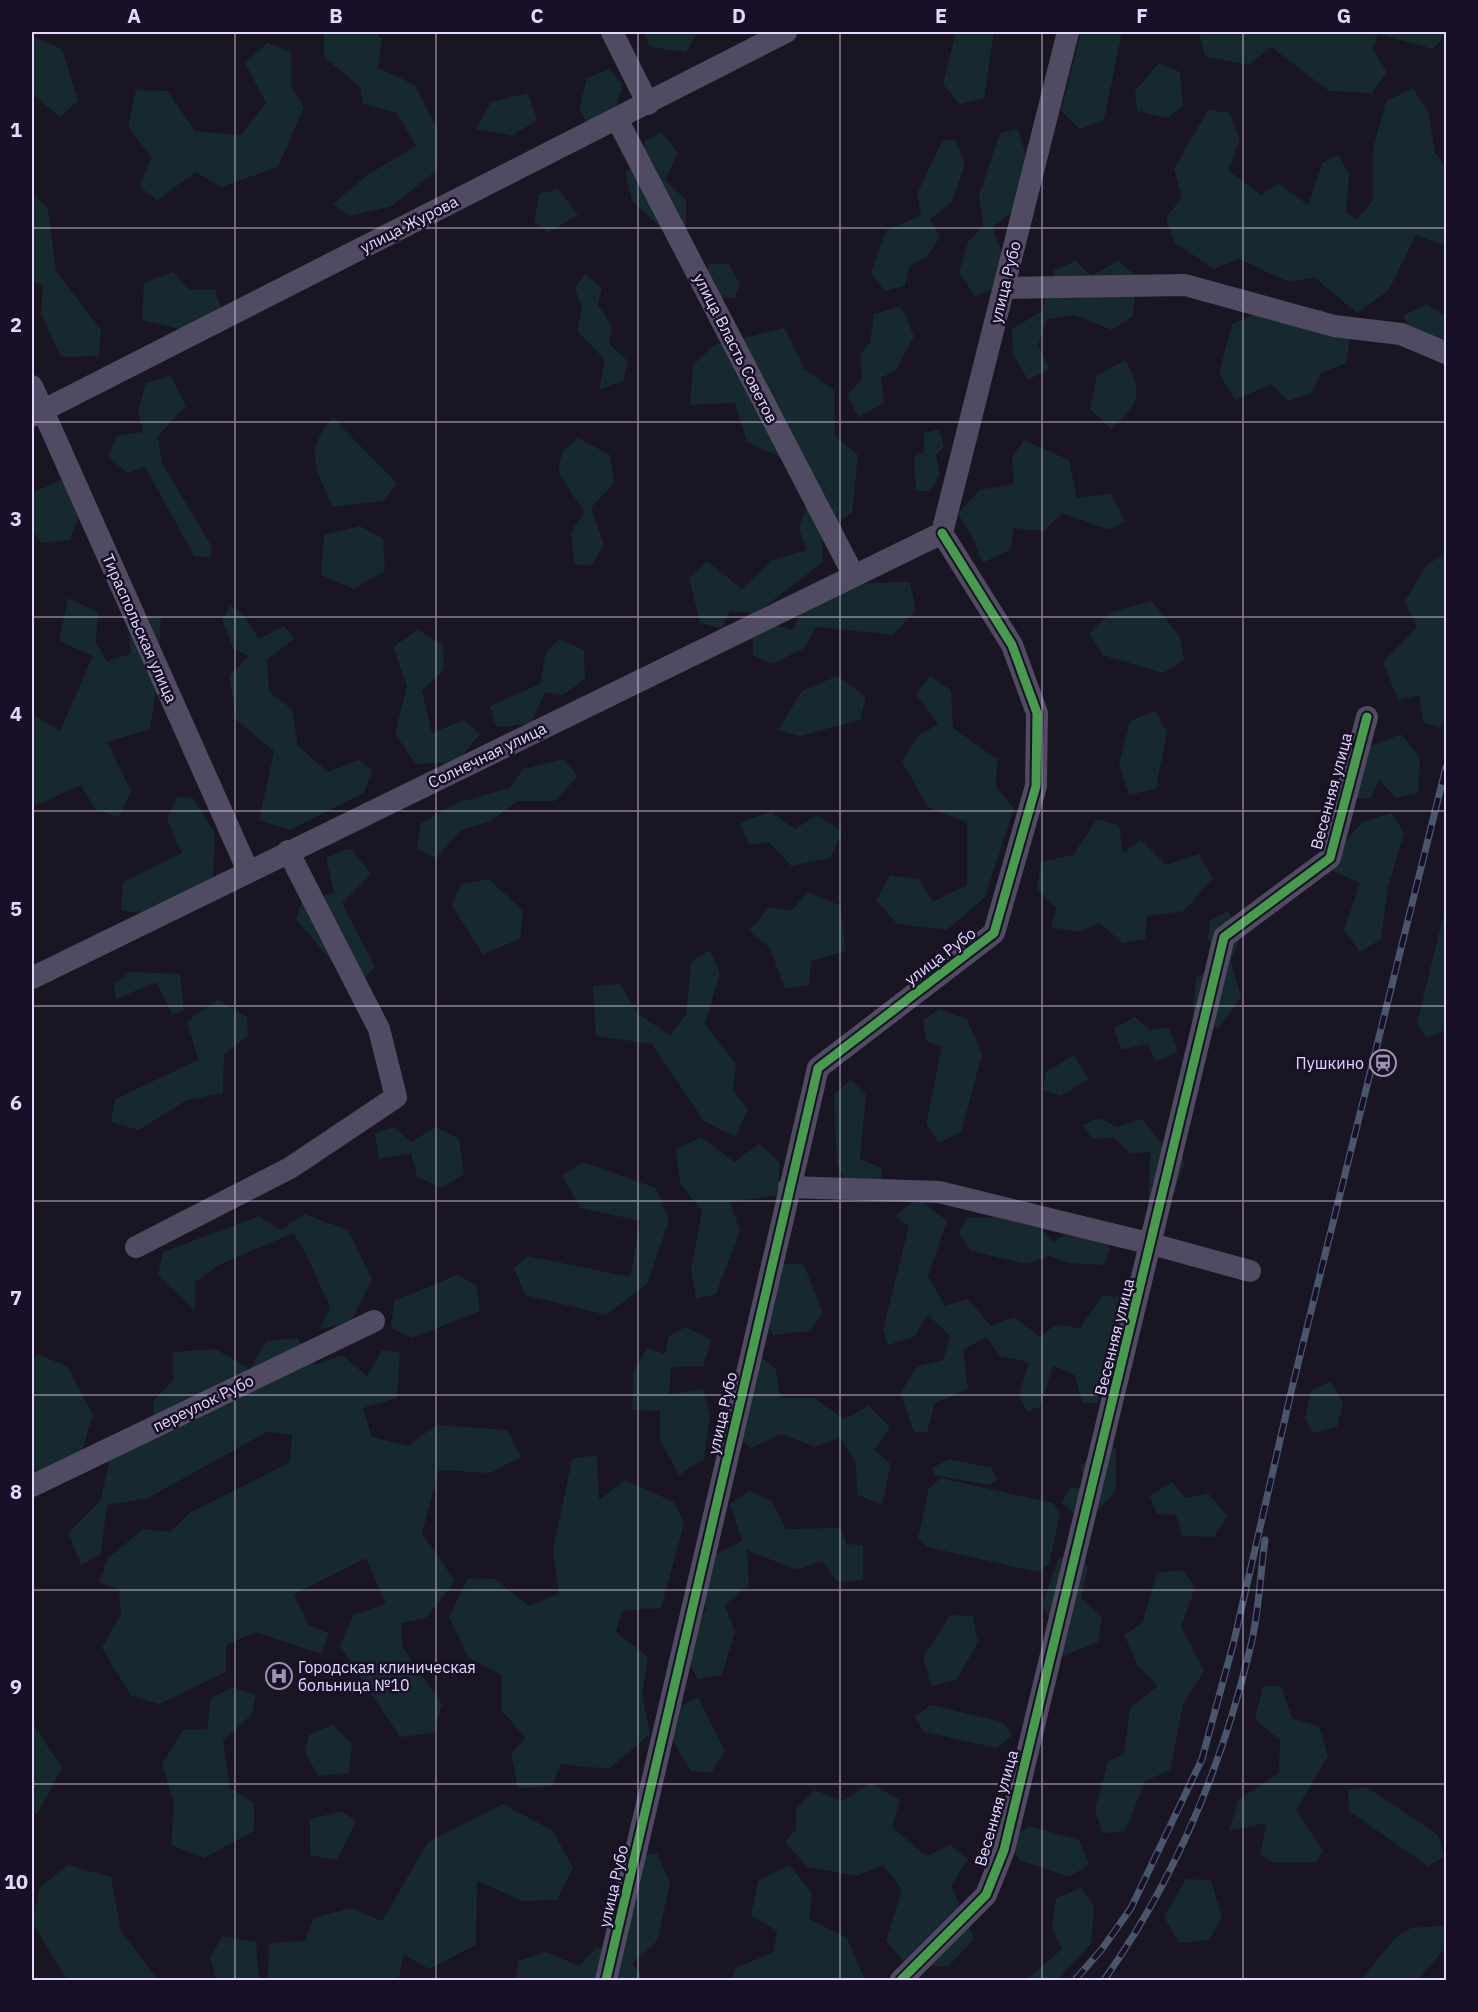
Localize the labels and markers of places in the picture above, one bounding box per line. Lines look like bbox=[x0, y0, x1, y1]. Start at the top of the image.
station icon: Пушкино bbox=[1368, 1048, 1398, 1078]
place label: Пушкино bbox=[1296, 1053, 1364, 1073]
place label: Городская клиническая больница №10 bbox=[298, 1657, 476, 1695]
hospital icon: Городская клиническая больница №10 bbox=[264, 1661, 294, 1691]

